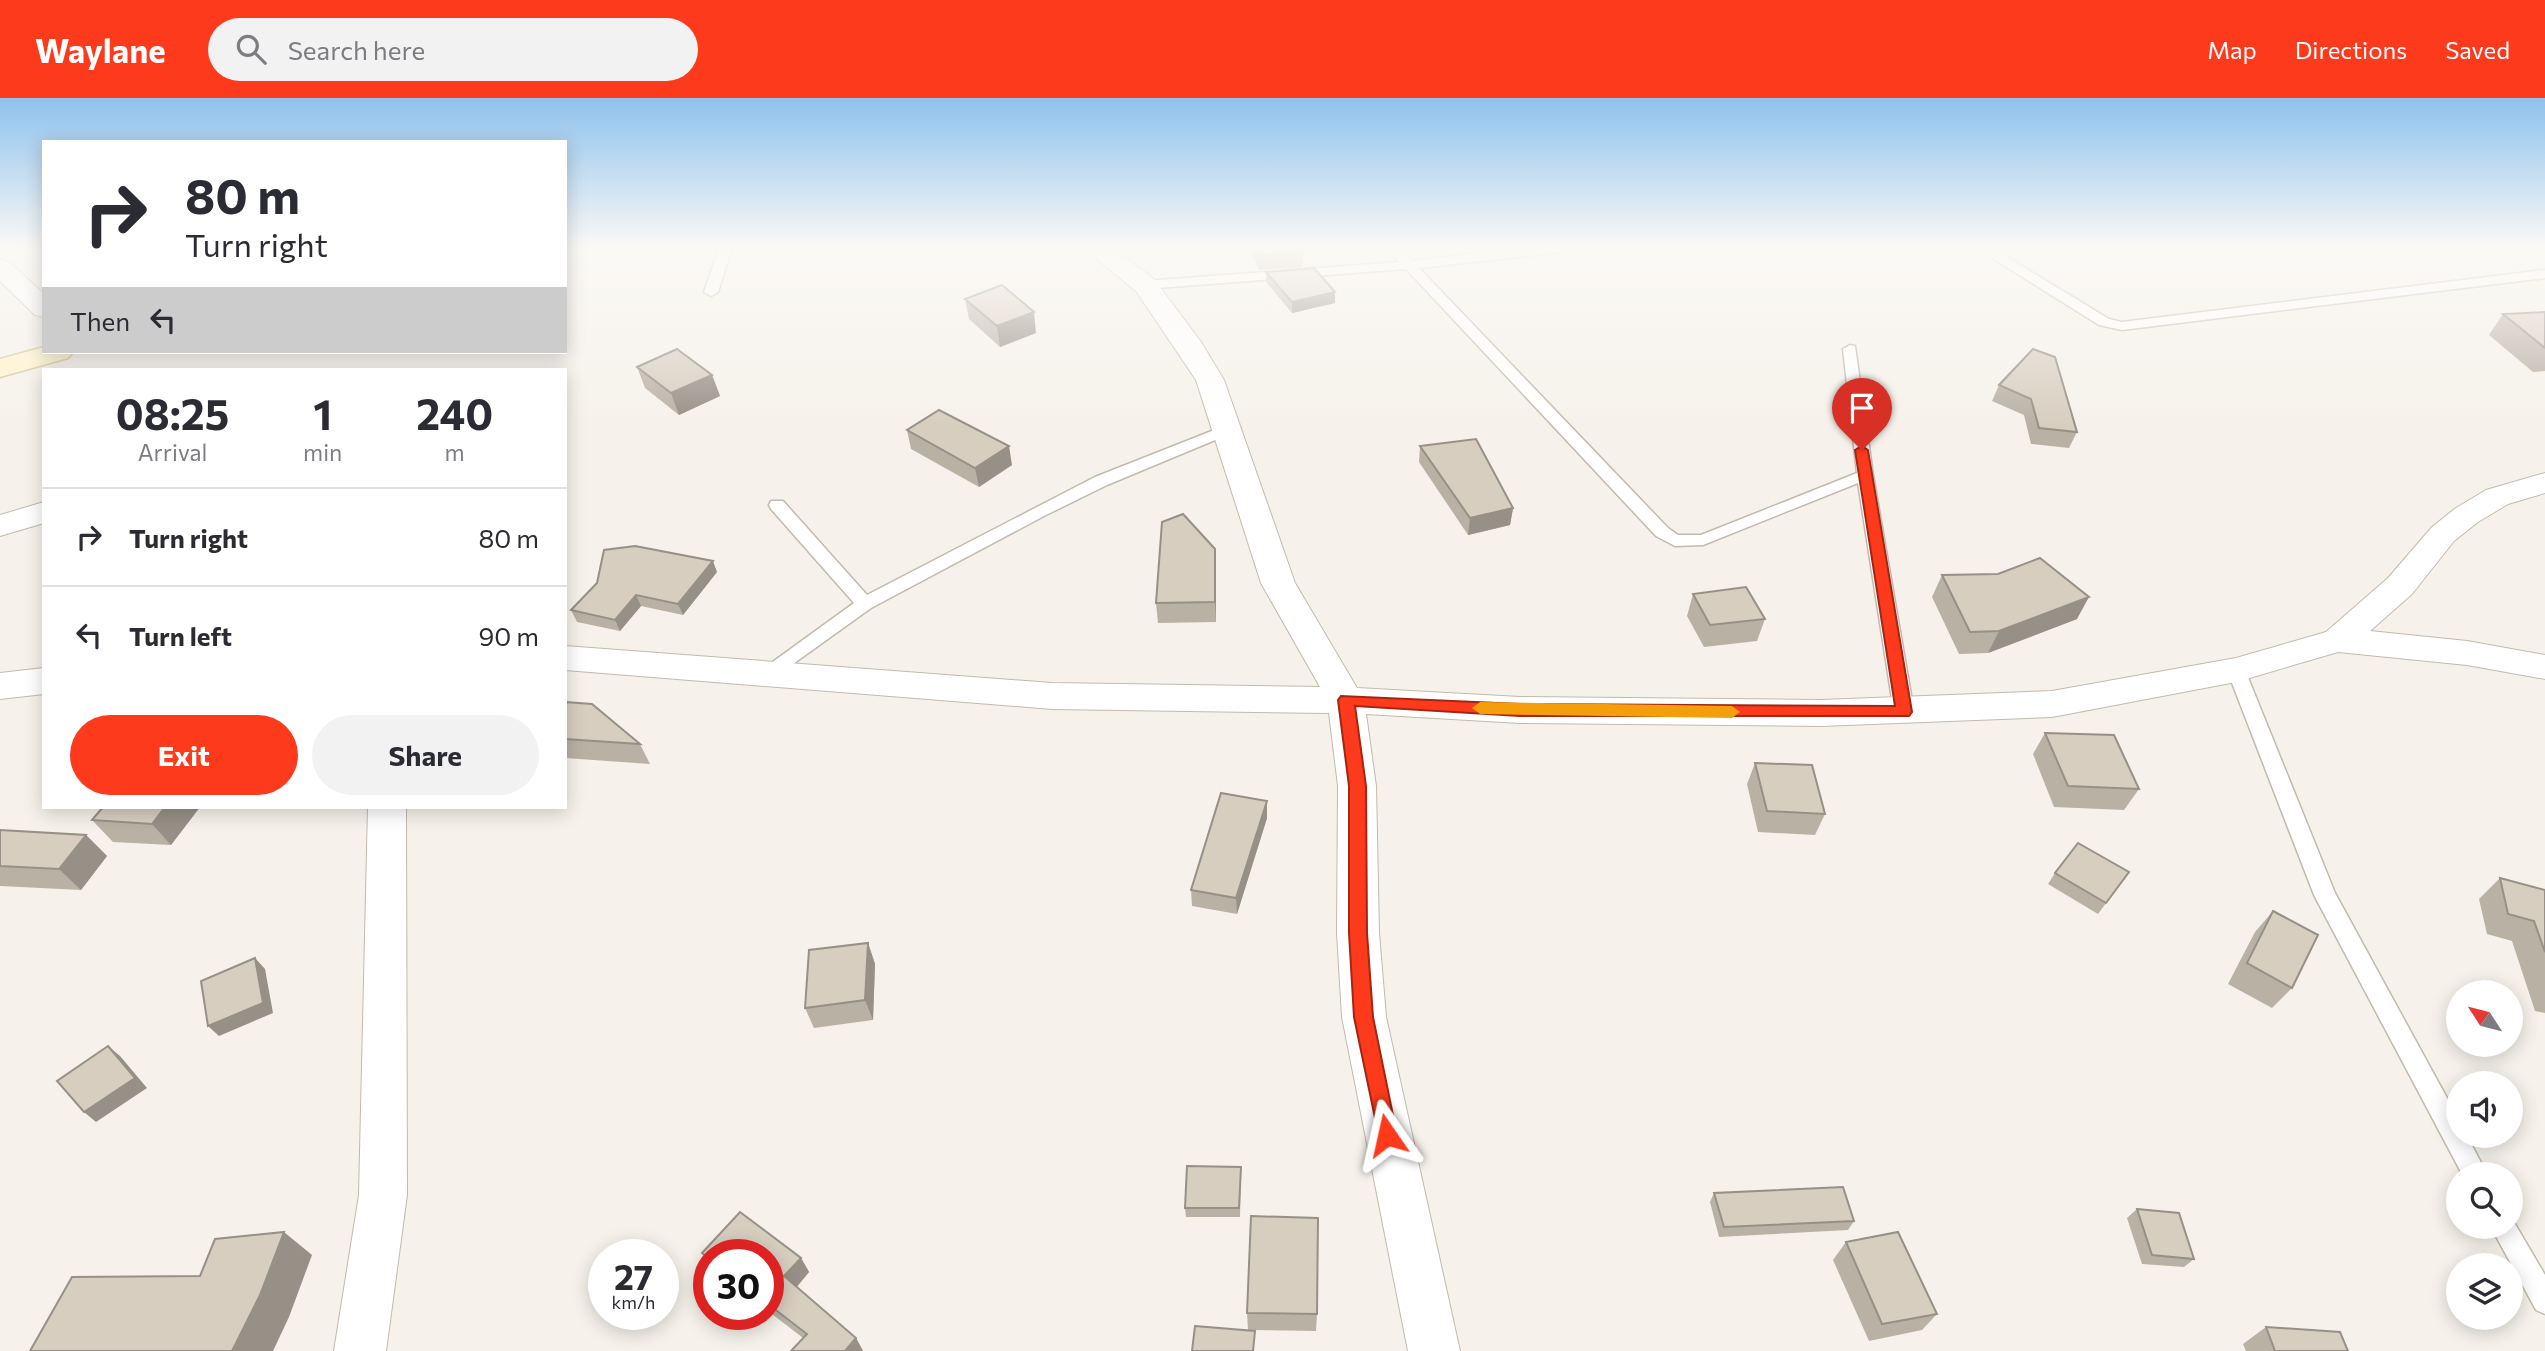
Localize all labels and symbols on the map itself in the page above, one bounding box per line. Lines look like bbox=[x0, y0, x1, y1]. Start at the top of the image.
pin bbox=[1832, 378, 1892, 450]
north arrow bbox=[2446, 980, 2524, 1057]
position arrow bbox=[1350, 1098, 1424, 1172]
speed limit sign: 30 bbox=[693, 1239, 784, 1330]

